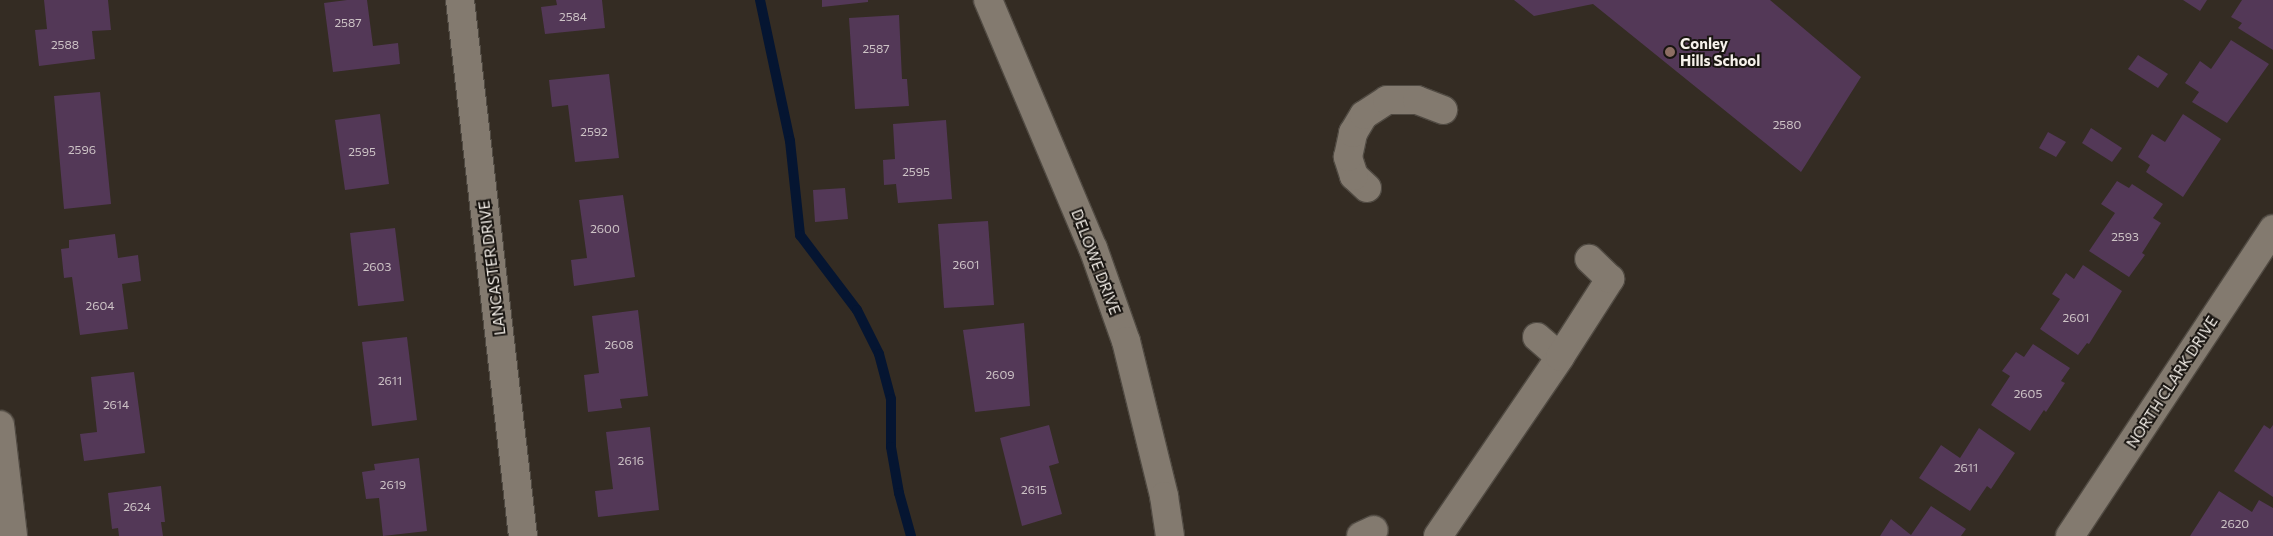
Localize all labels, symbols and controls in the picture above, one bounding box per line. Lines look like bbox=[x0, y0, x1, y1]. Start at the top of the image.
house number: 2584 bbox=[559, 10, 587, 24]
house number: 2587 bbox=[334, 16, 362, 30]
place label: Conley Hills School bbox=[1680, 34, 1760, 69]
house number: 2588 bbox=[51, 38, 79, 52]
house number: 2587 bbox=[862, 42, 890, 56]
marker: Conley Hills School bbox=[1664, 46, 1676, 58]
house number: 2580 bbox=[1773, 118, 1801, 132]
house number: 2592 bbox=[580, 125, 608, 139]
house number: 2596 bbox=[68, 143, 96, 157]
house number: 2595 bbox=[348, 145, 376, 159]
house number: 2595 bbox=[902, 165, 930, 179]
street label: LANCASTER DRIVE bbox=[475, 200, 509, 336]
street label: DELOWE DRIVE bbox=[1068, 207, 1124, 317]
house number: 2600 bbox=[590, 222, 620, 236]
house number: 2593 bbox=[2111, 230, 2139, 244]
house number: 2601 bbox=[953, 258, 979, 272]
house number: 2603 bbox=[363, 260, 391, 274]
house number: 2604 bbox=[86, 299, 114, 313]
house number: 2601 bbox=[2063, 311, 2089, 325]
street label: NORTH CLARK DRIVE bbox=[2123, 313, 2221, 451]
house number: 2608 bbox=[604, 338, 634, 352]
house number: 2609 bbox=[985, 368, 1015, 382]
house number: 2611 bbox=[378, 374, 402, 388]
house number: 2605 bbox=[2014, 387, 2042, 401]
house number: 2614 bbox=[103, 398, 129, 412]
house number: 2616 bbox=[618, 454, 644, 468]
house number: 2611 bbox=[1954, 461, 1978, 475]
house number: 2619 bbox=[380, 478, 406, 492]
house number: 2615 bbox=[1021, 483, 1047, 497]
house number: 2624 bbox=[123, 500, 151, 514]
house number: 2620 bbox=[2221, 517, 2249, 531]

